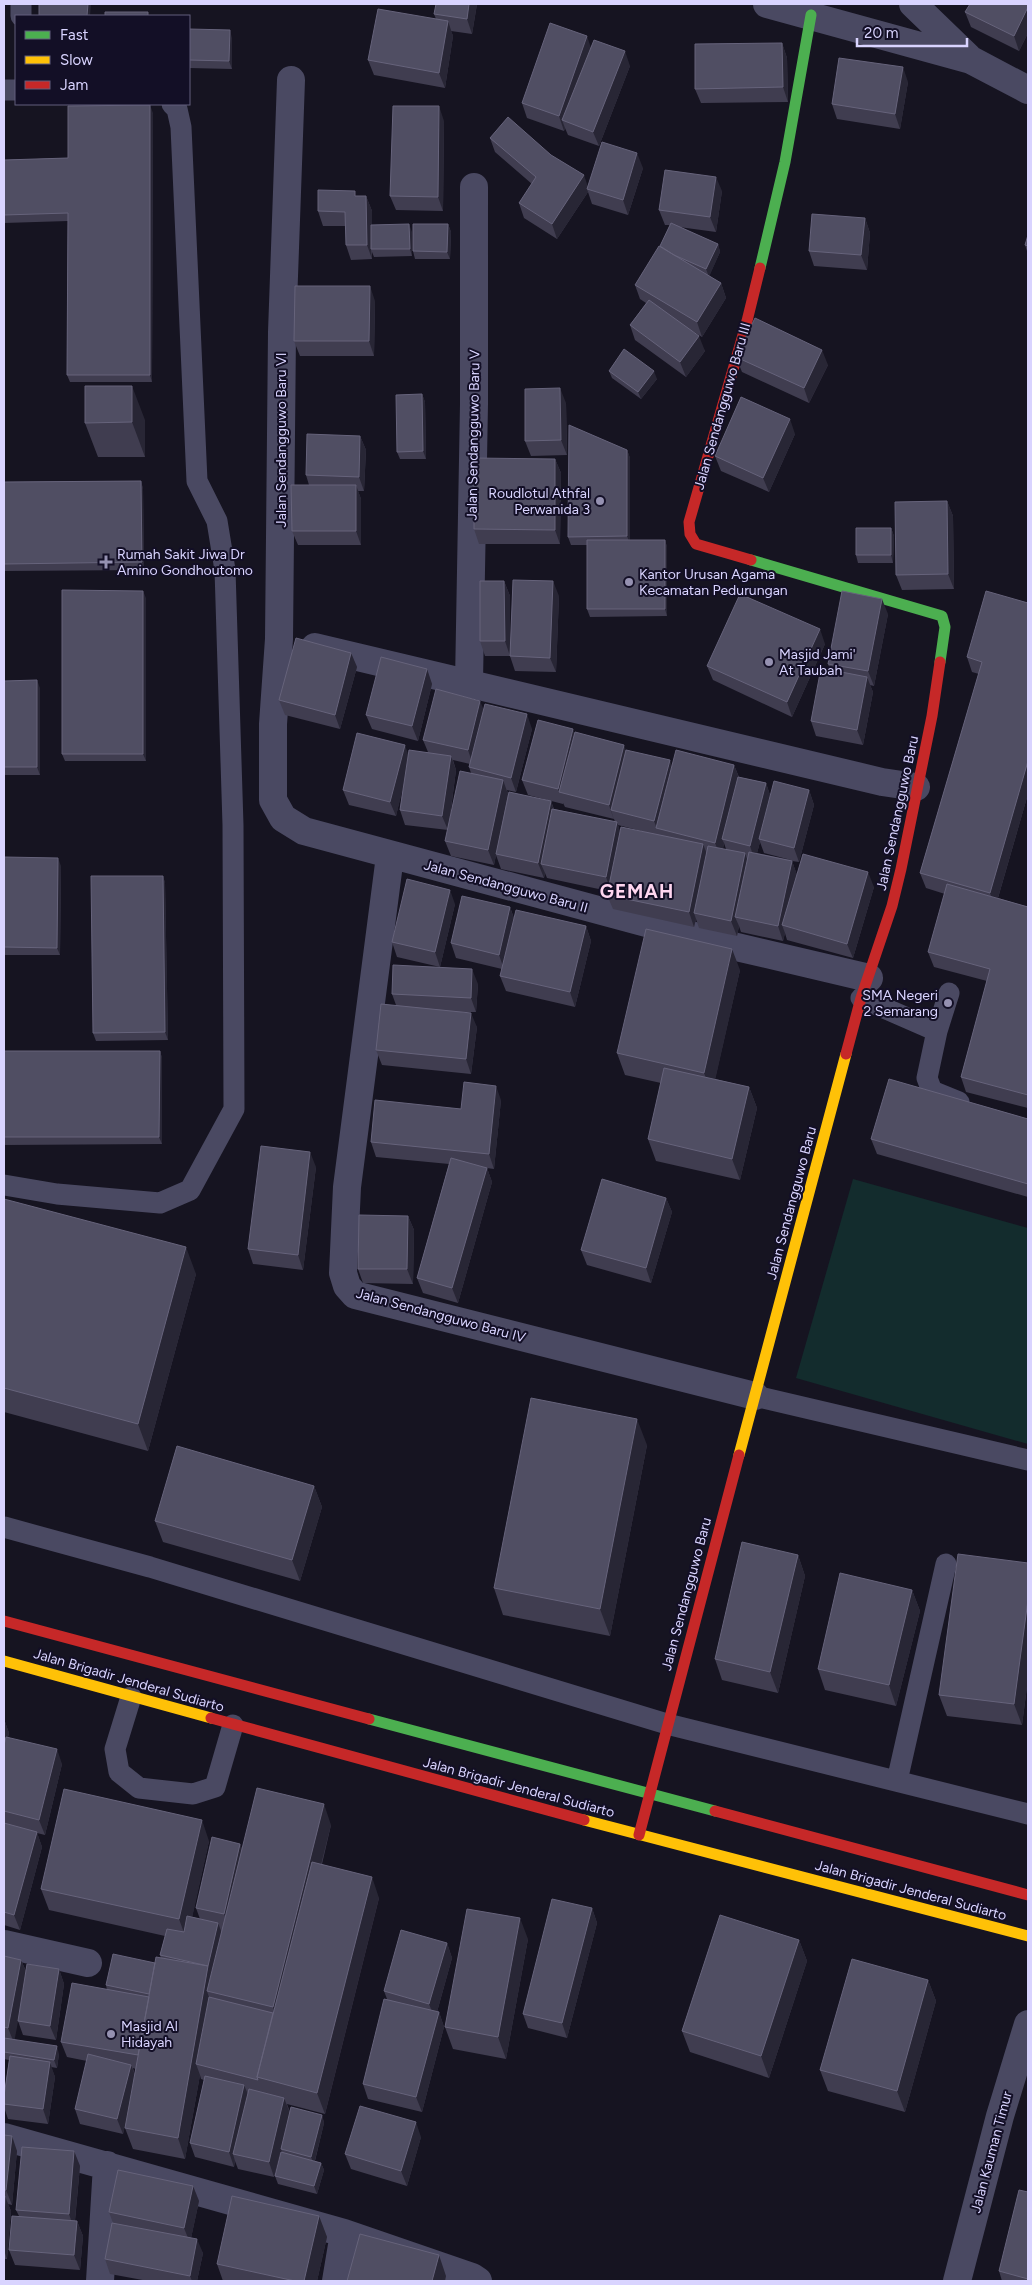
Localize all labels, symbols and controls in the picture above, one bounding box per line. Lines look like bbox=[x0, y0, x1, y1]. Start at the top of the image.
legend bbox=[15, 15, 190, 105]
scale bar bbox=[857, 15, 967, 47]
text: 20 m bbox=[864, 24, 898, 42]
text: Fast bbox=[60, 26, 89, 44]
text: Slow bbox=[60, 51, 93, 69]
text: Jam bbox=[60, 76, 88, 94]
street label: Jalan Sendangguwo Baru III bbox=[690, 321, 754, 492]
street label: Jalan Sendangguwo Baru V bbox=[464, 349, 483, 521]
street label: Jalan Sendangguwo Baru VI bbox=[273, 353, 290, 527]
place label: Roudlotul Athfal Perwanida 3 bbox=[488, 485, 590, 518]
marker: Roudlotul Athfal Perwanida 3 bbox=[594, 495, 606, 507]
place label: Rumah Sakit Jiwa Dr Amino Gondhoutomo bbox=[117, 546, 253, 579]
marker: Rumah Sakit Jiwa Dr Amino Gondhoutomo bbox=[99, 555, 113, 569]
place label: Kantor Urusan Agama Kecamatan Pedurungan bbox=[639, 566, 788, 599]
marker: Kantor Urusan Agama Kecamatan Pedurungan bbox=[623, 576, 635, 588]
place label: Masjid Jami' At Taubah bbox=[779, 646, 856, 679]
marker: Masjid Jami' At Taubah bbox=[763, 656, 775, 668]
street label: Jalan Sendangguwo Baru bbox=[873, 734, 922, 892]
street label: Jalan Sendangguwo Baru II bbox=[422, 856, 590, 917]
district label: GEMAH bbox=[600, 880, 674, 903]
place label: SMA Negeri 2 Semarang bbox=[862, 987, 938, 1020]
marker: SMA Negeri 2 Semarang bbox=[942, 997, 954, 1009]
street label: Jalan Sendangguwo Baru bbox=[763, 1125, 820, 1282]
street label: Jalan Sendangguwo Baru IV bbox=[354, 1285, 528, 1346]
street label: Jalan Sendangguwo Baru bbox=[658, 1516, 715, 1673]
street label: Jalan Brigadir Jenderal Sudiarto bbox=[32, 1645, 226, 1716]
street label: Jalan Brigadir Jenderal Sudiarto bbox=[421, 1754, 616, 1821]
street label: Jalan Brigadir Jenderal Sudiarto bbox=[813, 1857, 1008, 1924]
place label: Masjid Al Hidayah bbox=[121, 2018, 178, 2051]
marker: Masjid Al Hidayah bbox=[105, 2028, 117, 2040]
street label: Jalan Kauman Timur bbox=[967, 2089, 1016, 2215]

